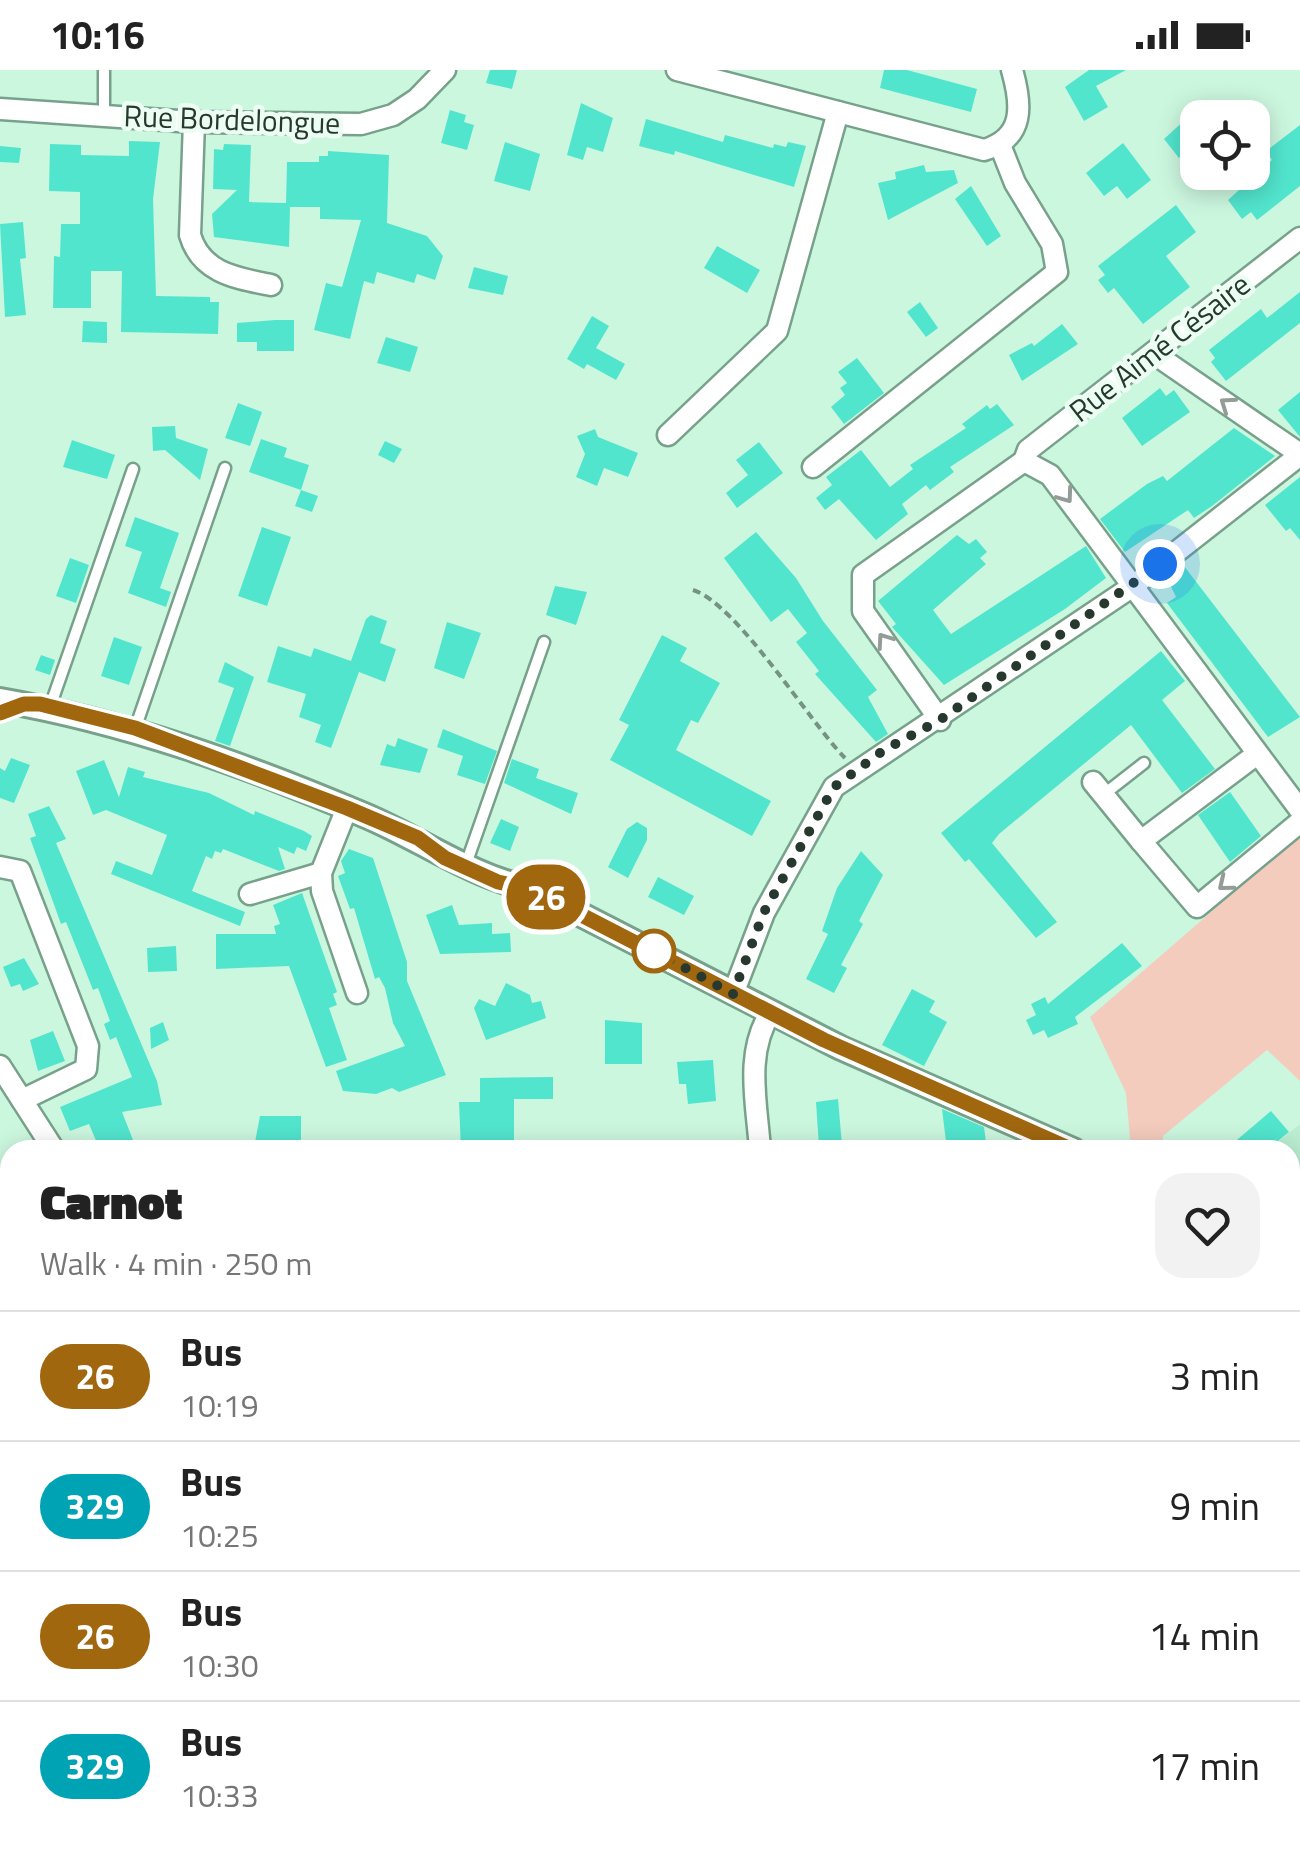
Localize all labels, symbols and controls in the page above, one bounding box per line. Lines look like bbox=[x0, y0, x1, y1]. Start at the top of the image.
text: 10:16 bbox=[50, 6, 145, 64]
street label: Rue Bordelongue bbox=[123, 92, 341, 146]
map controls bbox=[1180, 100, 1270, 190]
button: locate bbox=[1180, 100, 1270, 190]
street label: Rue Aimé Césaire bbox=[1059, 262, 1260, 433]
one-way arrow bbox=[1219, 398, 1238, 416]
one-way arrow bbox=[1054, 485, 1072, 503]
your location bbox=[1135, 539, 1185, 589]
one-way arrow bbox=[878, 633, 896, 651]
line badge: 26 bbox=[501, 864, 591, 930]
text: 26 bbox=[526, 870, 566, 924]
one-way arrow bbox=[1218, 872, 1236, 890]
unlabelled marker bbox=[633, 930, 675, 972]
text: Carnot bbox=[40, 1165, 183, 1238]
button: heart bbox=[1155, 1173, 1260, 1278]
text: Walk · 4 min · 250 m bbox=[40, 1239, 312, 1287]
text: Bus bbox=[180, 1323, 242, 1381]
text: 3 min bbox=[1170, 1347, 1260, 1405]
text: 26 bbox=[75, 1349, 115, 1403]
text: 10:19 bbox=[180, 1381, 259, 1429]
text: Bus bbox=[180, 1453, 242, 1511]
text: 9 min bbox=[1170, 1477, 1260, 1535]
text: 329 bbox=[66, 1479, 124, 1533]
text: 10:25 bbox=[180, 1511, 259, 1559]
text: Bus bbox=[180, 1583, 242, 1641]
text: 14 min bbox=[1149, 1607, 1260, 1665]
text: 26 bbox=[75, 1609, 115, 1663]
text: 10:30 bbox=[180, 1641, 259, 1689]
text: Bus bbox=[180, 1713, 242, 1771]
text: 17 min bbox=[1149, 1737, 1260, 1795]
text: 329 bbox=[66, 1739, 124, 1793]
text: 10:33 bbox=[180, 1771, 259, 1819]

